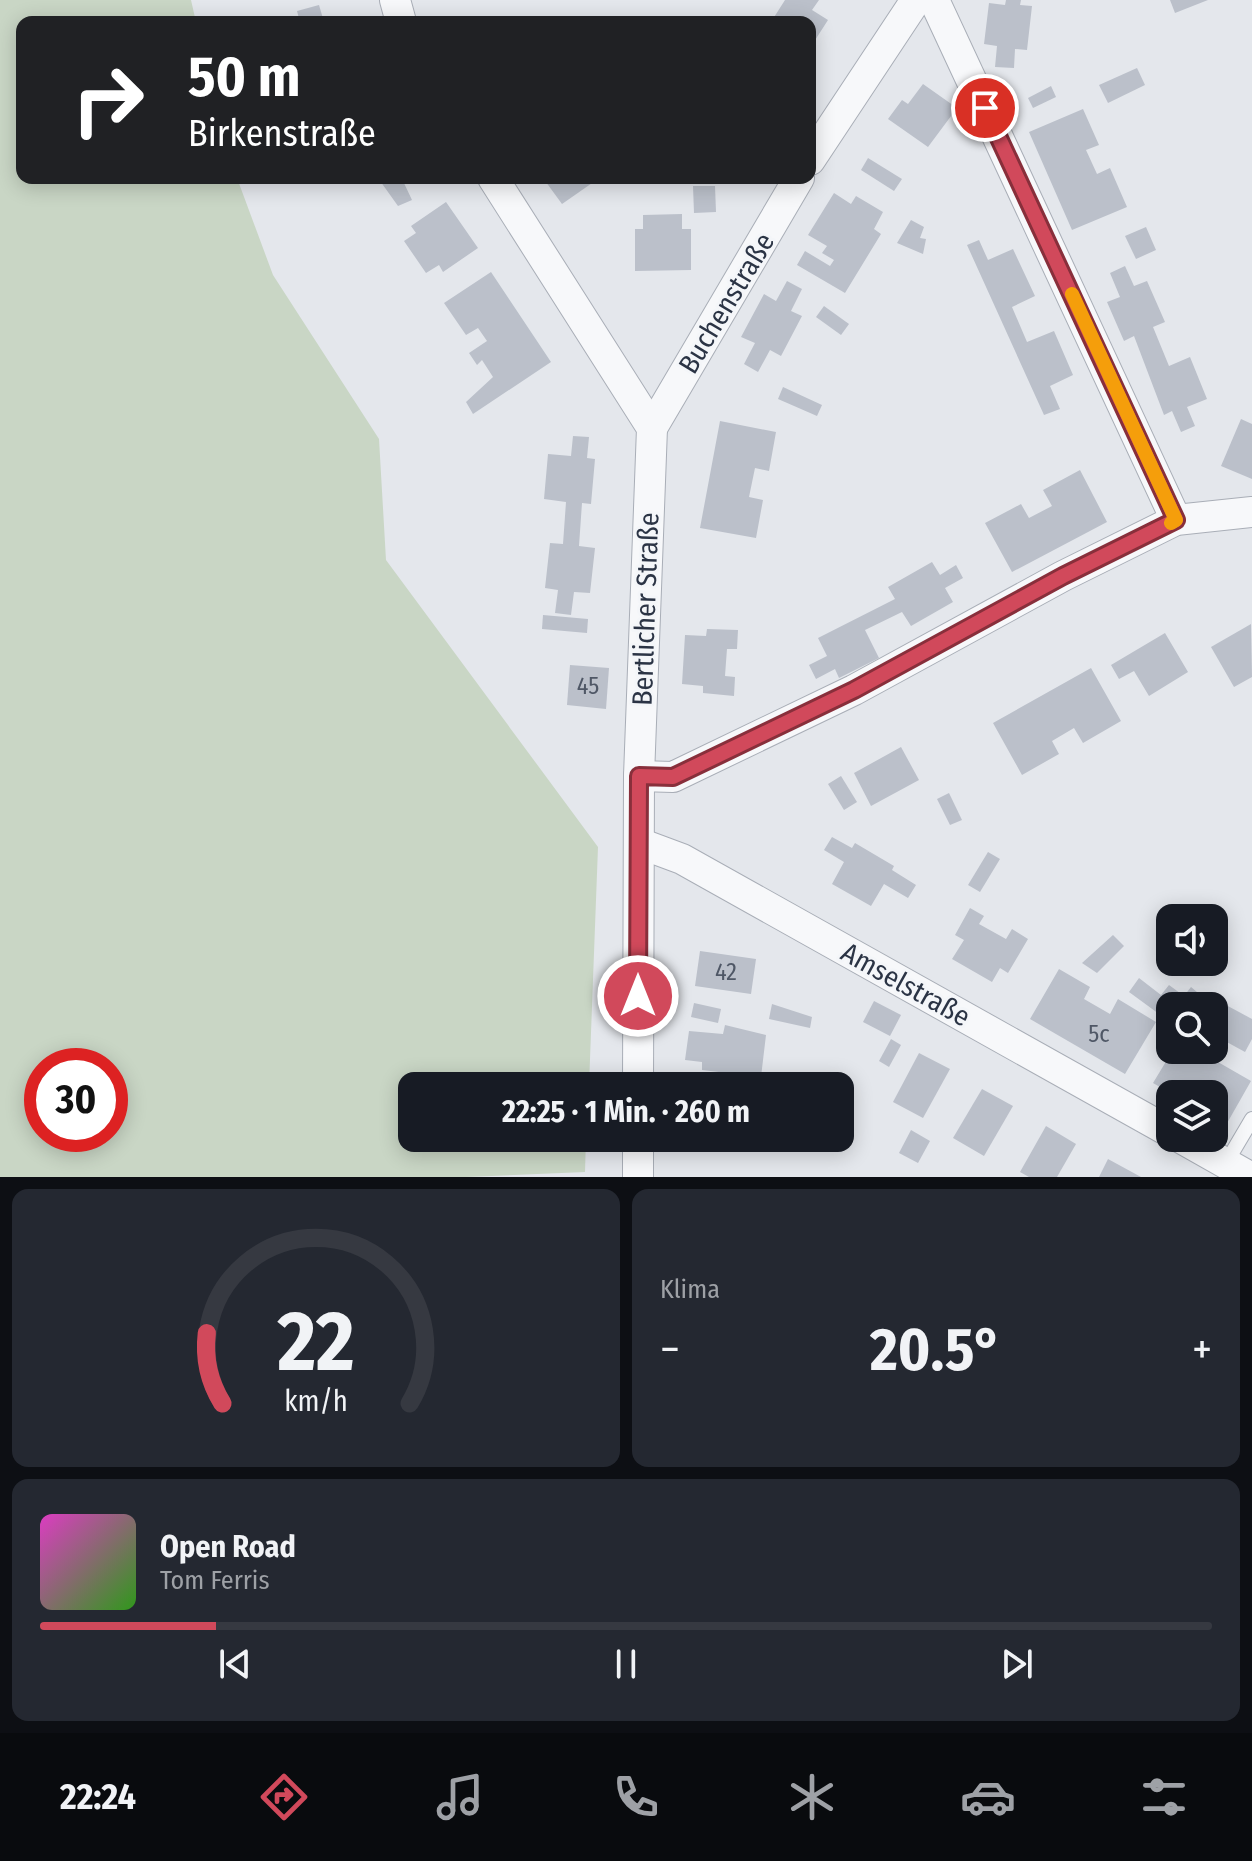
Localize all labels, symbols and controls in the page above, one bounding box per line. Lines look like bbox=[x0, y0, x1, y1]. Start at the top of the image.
text: 50 m bbox=[188, 44, 300, 111]
icon: right bbox=[56, 48, 160, 152]
pin bbox=[951, 74, 1019, 142]
icon: arrive bbox=[963, 86, 1007, 130]
text: Birkenstraße bbox=[188, 112, 376, 156]
street label: Buchenstraße bbox=[672, 227, 781, 379]
street label: Bertlicher Straße bbox=[626, 512, 665, 706]
house number: 45 bbox=[577, 672, 599, 700]
map controls bbox=[1156, 904, 1228, 1152]
button: sound bbox=[1156, 904, 1228, 976]
street label: Amselstraße bbox=[836, 936, 976, 1033]
position arrow bbox=[596, 954, 680, 1038]
house number: 42 bbox=[715, 958, 737, 986]
button: search bbox=[1156, 992, 1228, 1064]
house number: 5c bbox=[1088, 1020, 1110, 1048]
speed limit sign: 30 bbox=[24, 1048, 128, 1152]
button: layers bbox=[1156, 1080, 1228, 1152]
text: 22:25 · 1 Min. · 260 m bbox=[502, 1094, 750, 1130]
text: Klima bbox=[660, 1274, 720, 1305]
text: 22 bbox=[276, 1292, 355, 1392]
text: 20.5° bbox=[870, 1314, 1002, 1386]
text: − bbox=[660, 1323, 680, 1376]
text: + bbox=[1192, 1323, 1212, 1376]
text: km/h bbox=[284, 1384, 348, 1419]
text: Open Road bbox=[160, 1529, 296, 1565]
text: Tom Ferris bbox=[160, 1565, 270, 1596]
icon: previous bbox=[213, 1642, 257, 1686]
icon: pause bbox=[604, 1642, 648, 1686]
icon: next bbox=[995, 1642, 1039, 1686]
icon: directions bbox=[256, 1769, 312, 1825]
icon: music bbox=[432, 1769, 488, 1825]
icon: phone bbox=[608, 1769, 664, 1825]
icon: climate bbox=[784, 1769, 840, 1825]
icon: car bbox=[960, 1769, 1016, 1825]
icon: filters bbox=[1136, 1769, 1192, 1825]
text: 22:24 bbox=[60, 1775, 136, 1819]

